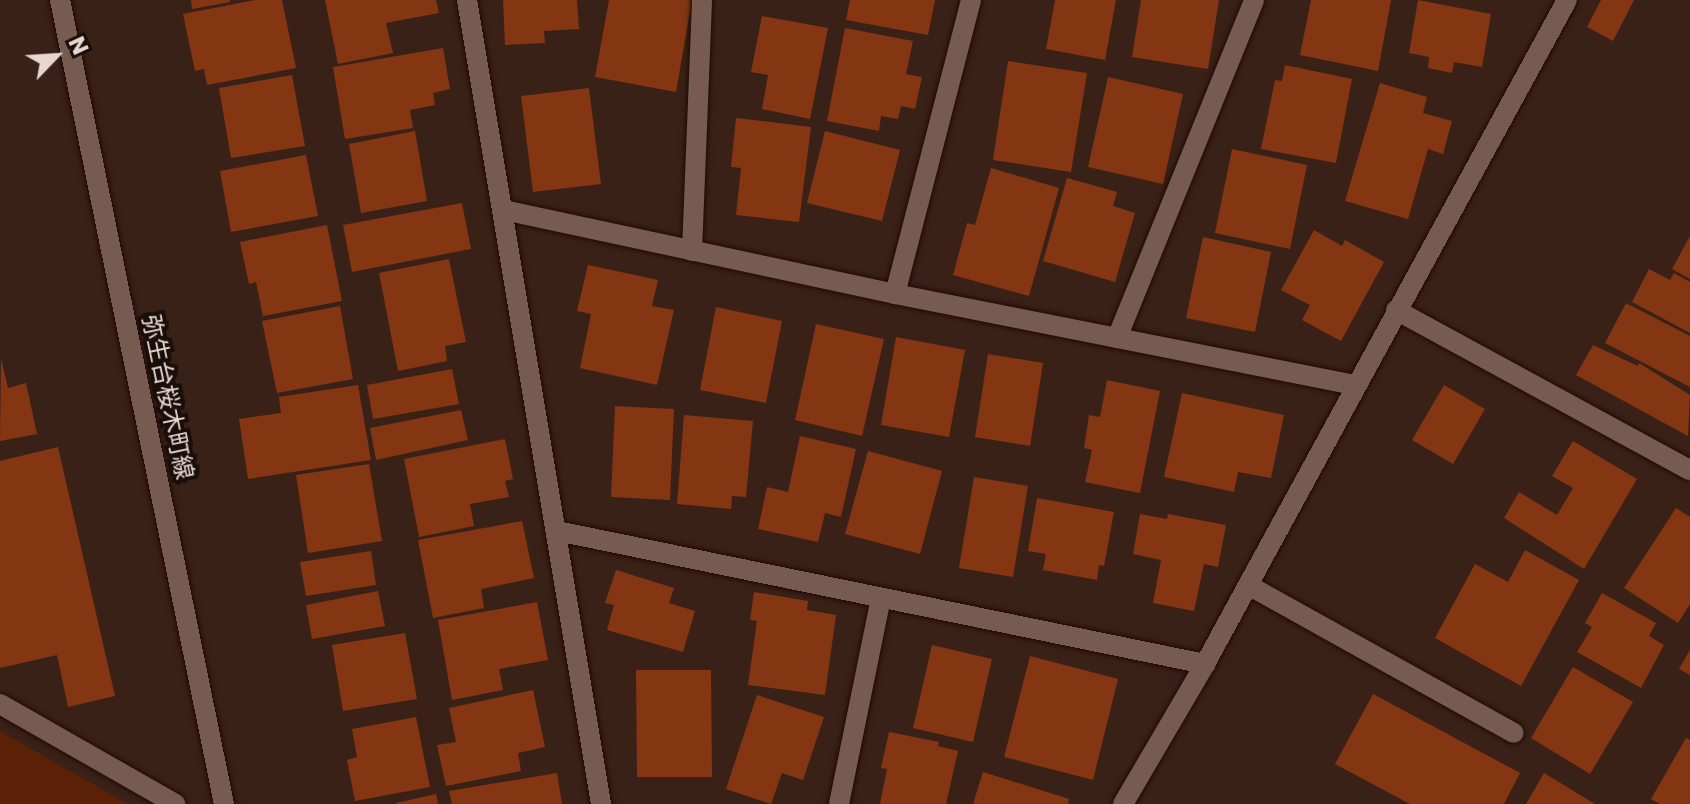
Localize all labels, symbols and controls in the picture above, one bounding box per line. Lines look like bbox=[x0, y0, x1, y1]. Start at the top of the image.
north arrow bbox=[16, 16, 96, 96]
text: N bbox=[61, 32, 96, 60]
street label: 弥生台桜木町線 bbox=[136, 312, 200, 482]

